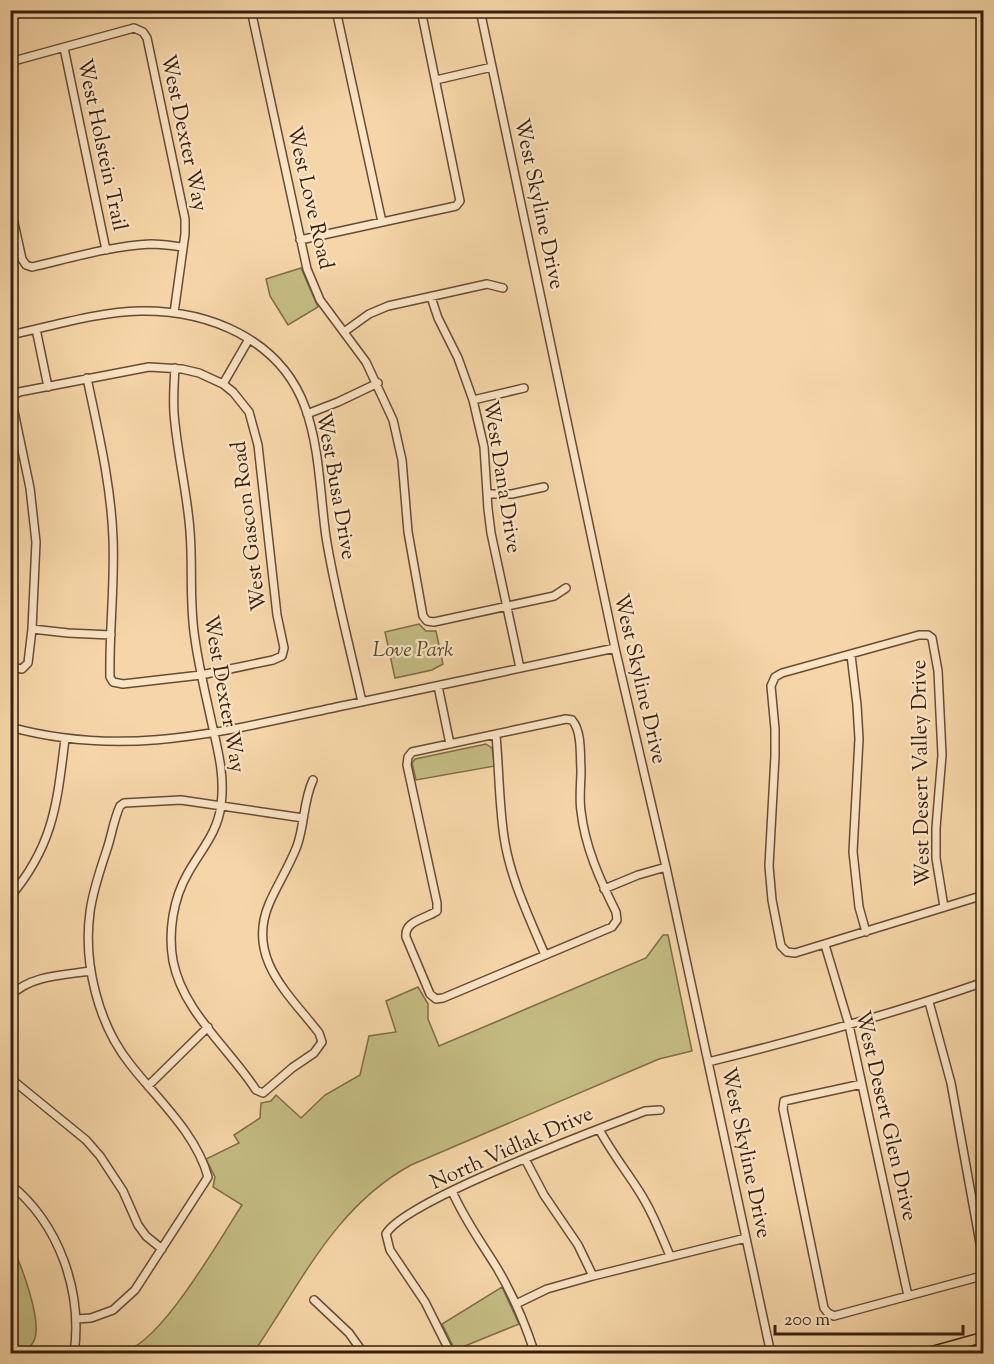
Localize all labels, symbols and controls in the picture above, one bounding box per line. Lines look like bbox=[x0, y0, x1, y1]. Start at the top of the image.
street label: West Dexter Way bbox=[152, 52, 214, 215]
street label: West Holstein Trail bbox=[68, 56, 134, 234]
street label: West Skyline Drive bbox=[505, 116, 571, 292]
street label: West Love Road bbox=[278, 123, 340, 273]
street label: West Dana Drive bbox=[474, 398, 528, 556]
street label: West Busa Drive bbox=[307, 410, 363, 562]
street label: West Gascon Road bbox=[225, 439, 275, 613]
street label: West Skyline Drive bbox=[605, 591, 673, 767]
street label: West Dexter Way bbox=[194, 613, 252, 776]
park label: Love Park bbox=[373, 636, 454, 666]
street label: West Desert Valley Drive bbox=[905, 659, 939, 887]
street label: West Desert Glen Drive bbox=[846, 1008, 924, 1224]
street label: West Skyline Drive bbox=[712, 1065, 778, 1241]
street label: North Vidlak Drive bbox=[426, 1100, 598, 1198]
scale bar bbox=[775, 1298, 962, 1336]
text: 200 m bbox=[784, 1308, 830, 1334]

